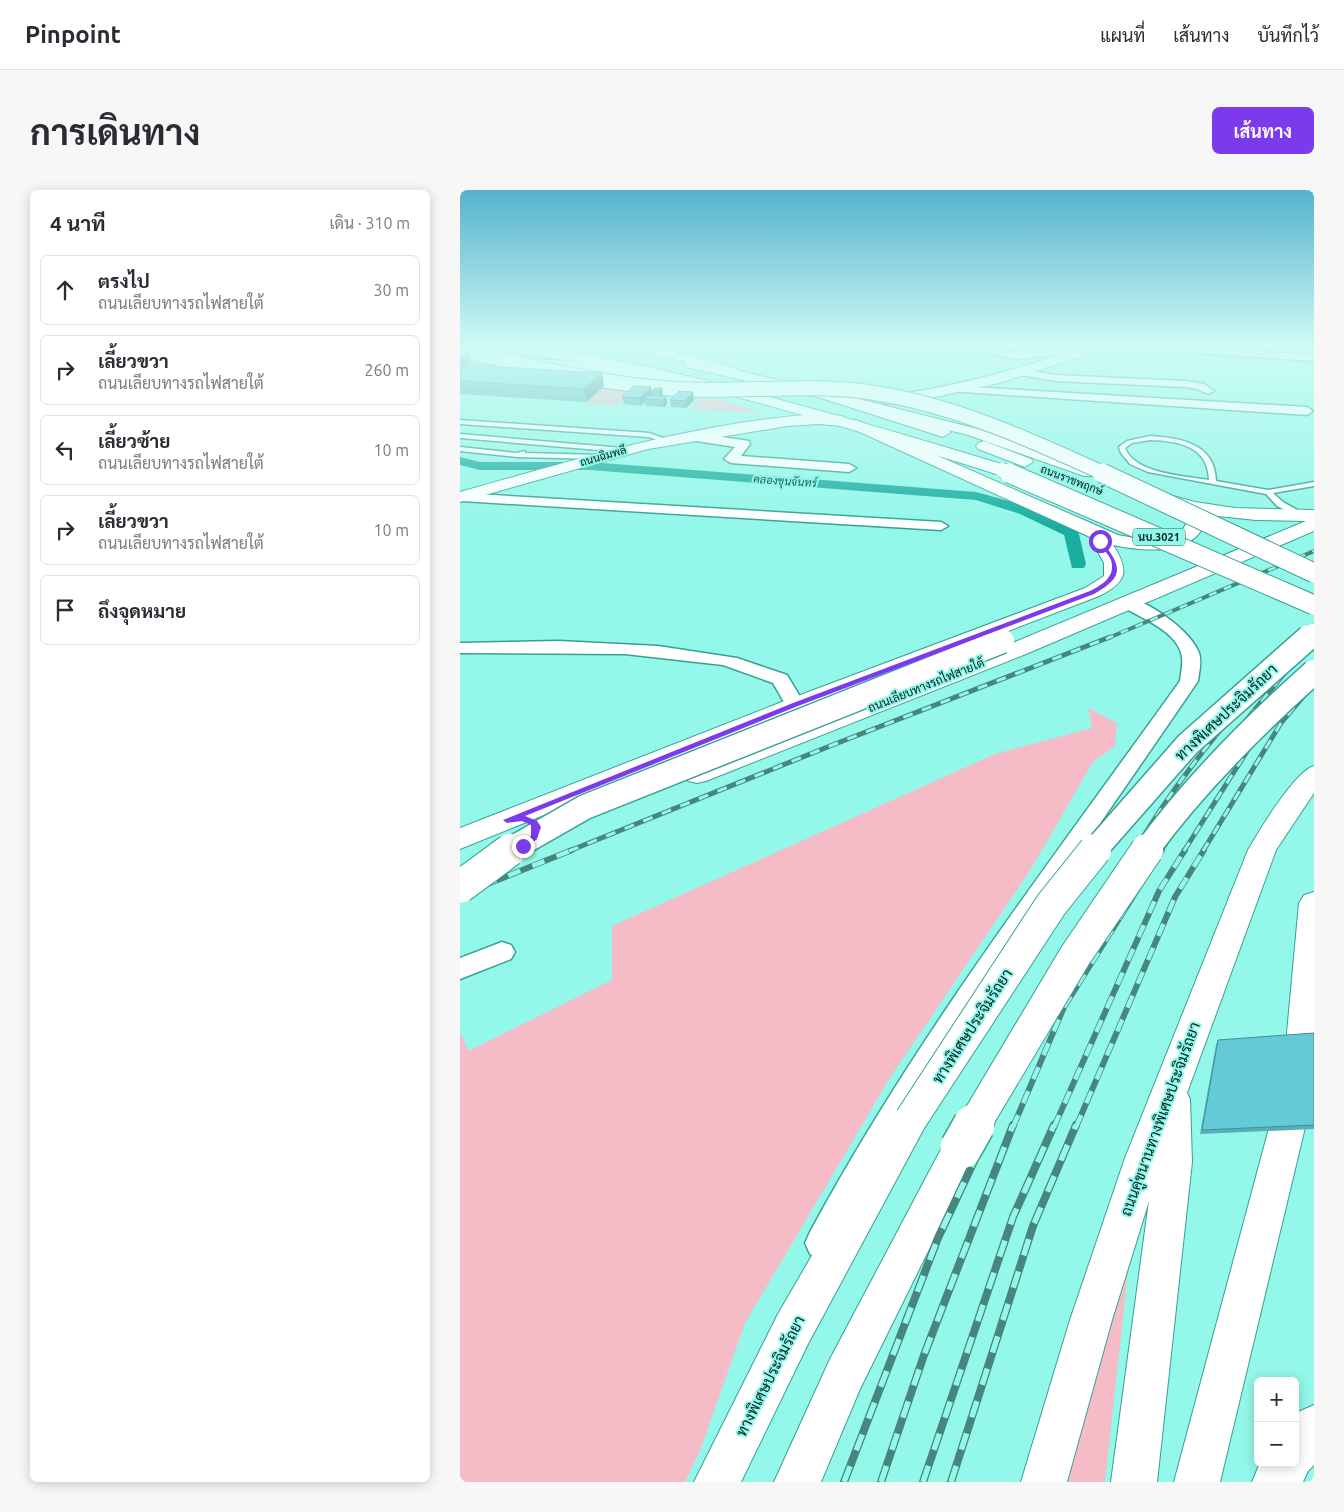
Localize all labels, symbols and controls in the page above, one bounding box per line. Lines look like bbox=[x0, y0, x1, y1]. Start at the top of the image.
text: Pinpoint bbox=[25, 21, 121, 48]
text: แผนที่ bbox=[1100, 25, 1145, 45]
text: เส้นทาง bbox=[1173, 25, 1229, 45]
text: บันทึกไว้ bbox=[1257, 25, 1319, 45]
button: เส้นทาง bbox=[1212, 107, 1314, 154]
text: การเดินทาง bbox=[30, 112, 200, 152]
text: 4 นาที bbox=[50, 211, 105, 235]
text: เดิน · 310 m bbox=[330, 214, 410, 232]
text: ตรงไป bbox=[98, 270, 150, 292]
icon: ahead bbox=[51, 276, 79, 304]
text: 30 m bbox=[373, 281, 409, 299]
text: ถนนเลียบทางรถไฟสายใต้ bbox=[98, 294, 264, 312]
text: เลี้ยวขวา bbox=[98, 350, 169, 372]
icon: right bbox=[51, 356, 79, 384]
text: 260 m bbox=[364, 361, 409, 379]
text: ถนนเลียบทางรถไฟสายใต้ bbox=[98, 374, 264, 392]
text: เลี้ยวซ้าย bbox=[98, 430, 170, 452]
icon: left bbox=[51, 436, 79, 464]
text: 10 m bbox=[373, 441, 409, 459]
street label: ถนนฉิมพลี bbox=[578, 442, 628, 468]
text: ถนนเลียบทางรถไฟสายใต้ bbox=[98, 454, 264, 472]
street label: ถนนราชพฤกษ์ bbox=[1039, 461, 1106, 499]
water label: คลองขุนจันทร์ bbox=[753, 471, 819, 492]
text: เลี้ยวขวา bbox=[98, 510, 169, 532]
icon: right bbox=[51, 516, 79, 544]
text: 10 m bbox=[373, 521, 409, 539]
road number: นบ.3021 bbox=[1133, 528, 1185, 546]
route start bbox=[1089, 530, 1112, 553]
text: ถนนเลียบทางรถไฟสายใต้ bbox=[98, 534, 264, 552]
icon: arrive bbox=[51, 596, 79, 624]
text: ถึงจุดหมาย bbox=[98, 600, 186, 622]
street label: ถนนเลียบทางรถไฟสายใต้ bbox=[866, 654, 987, 714]
street label: ทางพิเศษประจิมรัถยา bbox=[1172, 660, 1280, 764]
route end bbox=[512, 835, 535, 858]
street label: ทางพิเศษประจิมรัถยา bbox=[929, 966, 1015, 1086]
street label: ถนนคู่ขนานทางพิเศษประจิมรัถยา bbox=[1116, 1019, 1205, 1219]
street label: ทางพิเศษประจิมรัถยา bbox=[732, 1313, 808, 1439]
map controls bbox=[1254, 1377, 1299, 1467]
button: + bbox=[1254, 1377, 1299, 1422]
button: − bbox=[1254, 1422, 1299, 1467]

